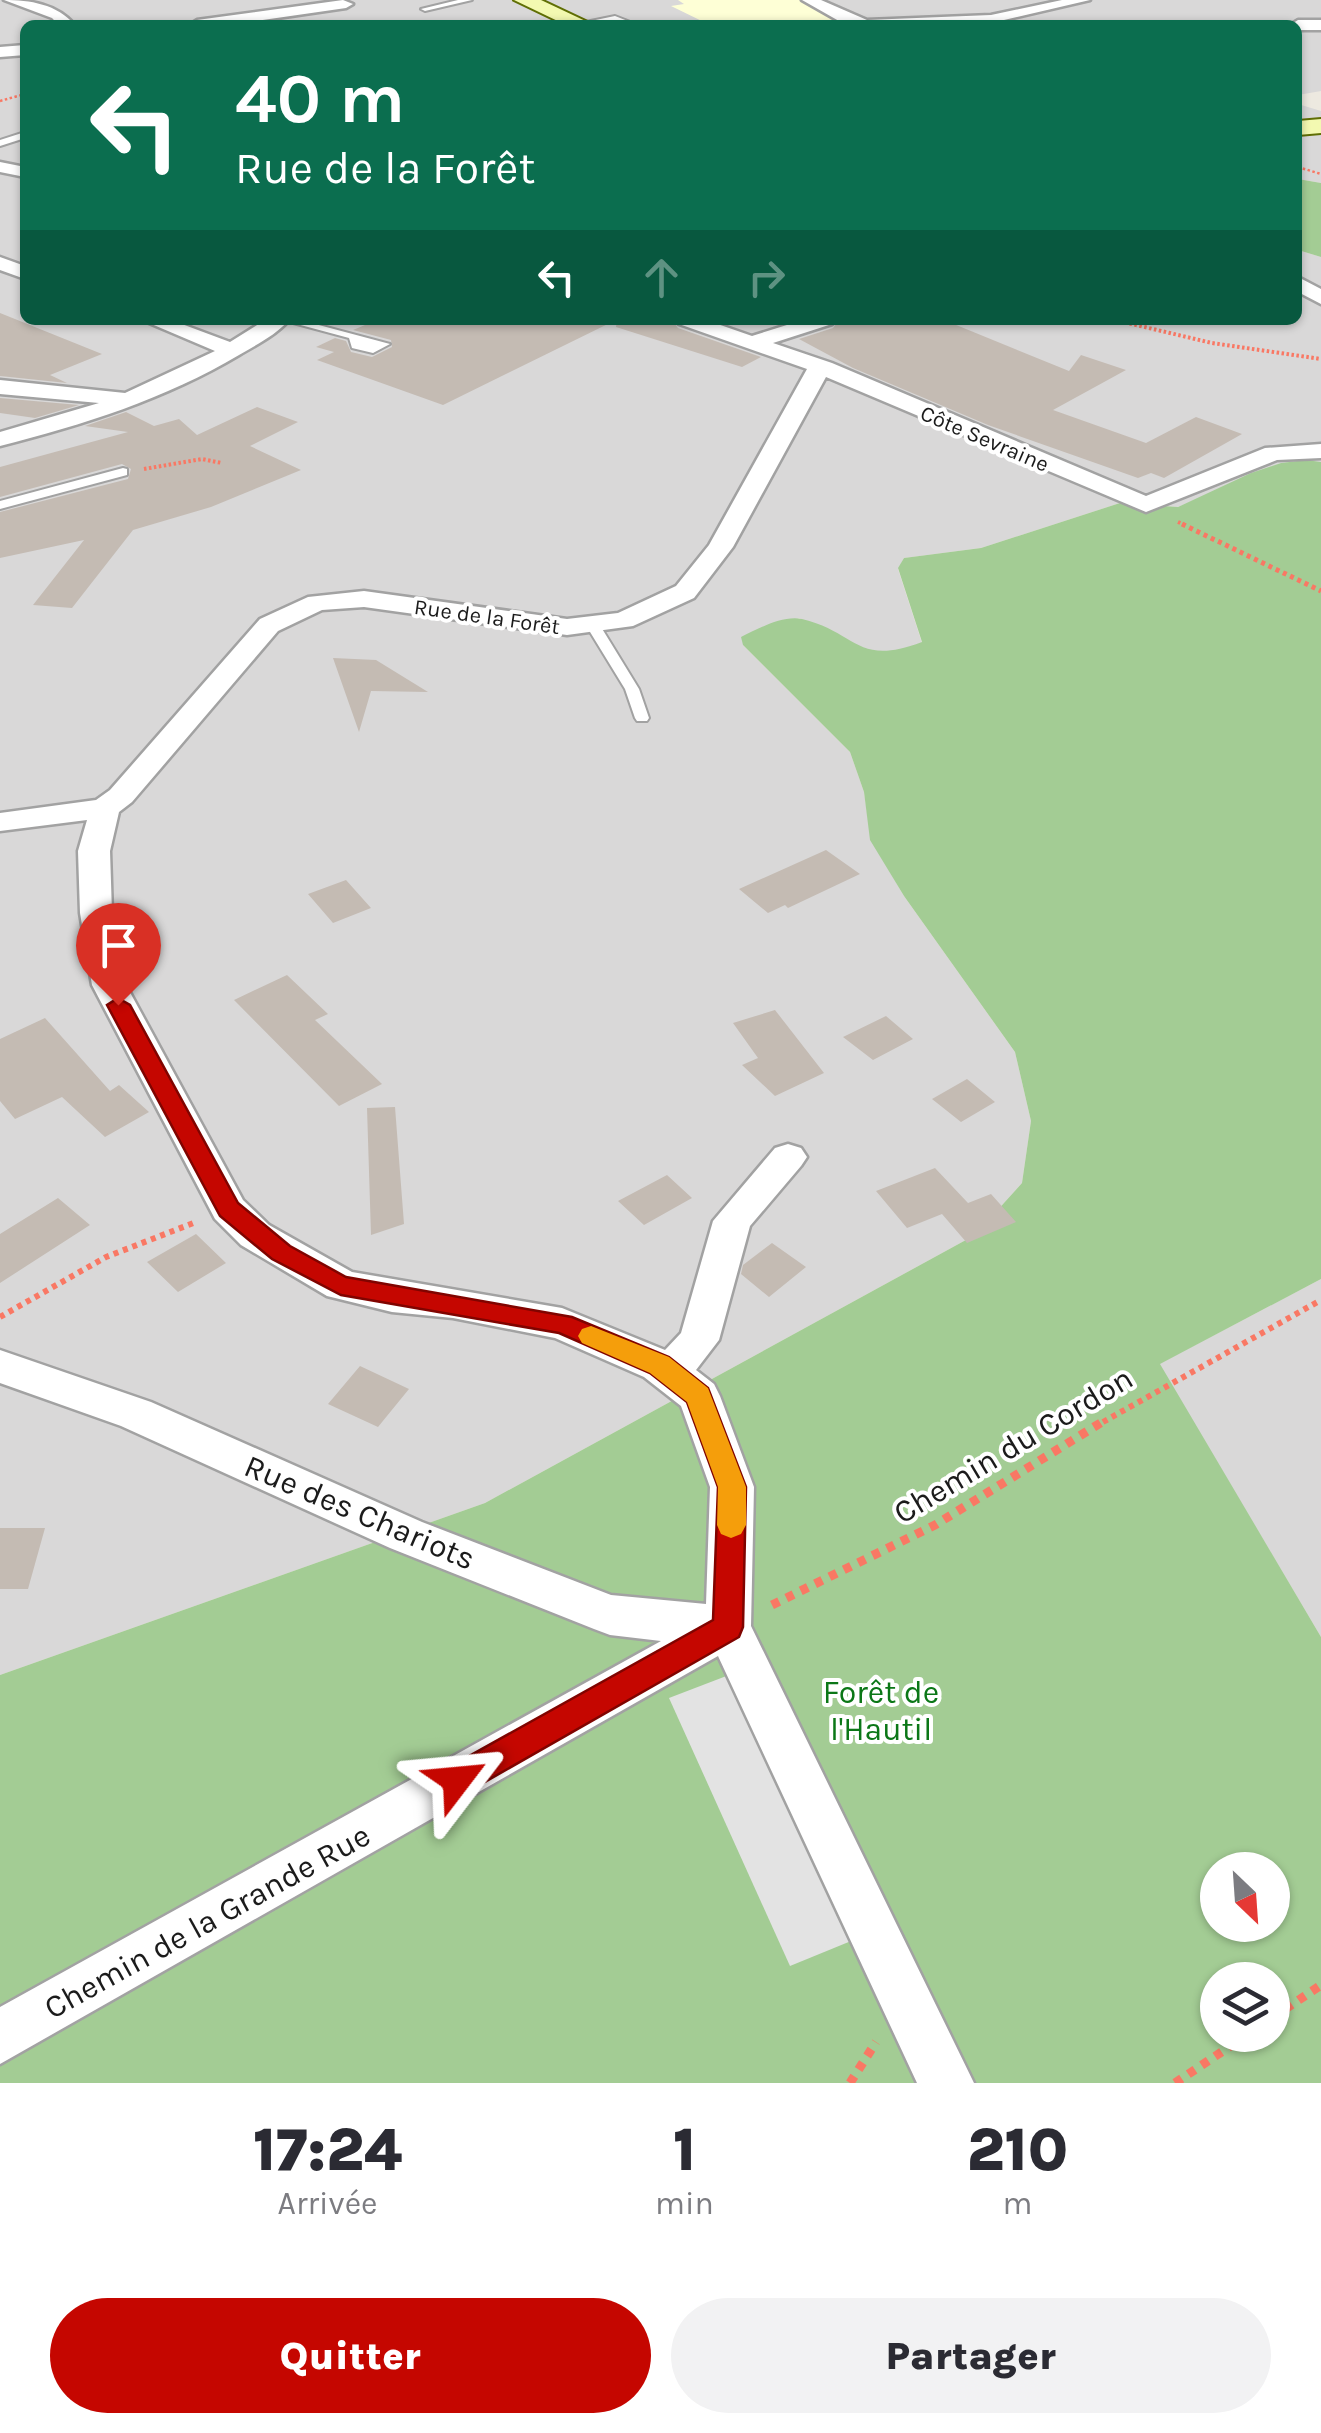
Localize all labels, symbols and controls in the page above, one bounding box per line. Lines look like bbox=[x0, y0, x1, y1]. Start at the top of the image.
text: 40 m bbox=[235, 58, 405, 140]
icon: left bbox=[70, 60, 200, 190]
text: Rue de la Forêt bbox=[235, 142, 535, 194]
icon: left bbox=[529, 250, 584, 305]
icon: ahead bbox=[634, 250, 689, 305]
icon: right bbox=[739, 250, 794, 305]
street label: Côte Sevraine bbox=[916, 400, 1053, 478]
street label: Rue de la Forêt bbox=[412, 594, 561, 640]
pin bbox=[76, 903, 161, 1006]
icon: arrive bbox=[91, 918, 146, 973]
street label: Chemin du Cordon bbox=[887, 1359, 1139, 1531]
street label: Rue des Chariots bbox=[239, 1447, 481, 1578]
park label: Forêt de l'Hautil bbox=[823, 1674, 939, 1748]
position arrow bbox=[405, 1728, 509, 1832]
street label: Chemin de la Grande Rue bbox=[38, 1816, 376, 2026]
north arrow bbox=[1200, 1852, 1290, 1942]
map controls bbox=[1200, 1852, 1290, 2052]
button: layers bbox=[1200, 1962, 1290, 2052]
text: 17:24 bbox=[253, 2115, 402, 2185]
text: 1 bbox=[673, 2115, 696, 2185]
text: 210 bbox=[967, 2115, 1068, 2185]
text: Arrivée bbox=[278, 2185, 378, 2222]
text: min bbox=[655, 2185, 714, 2222]
text: m bbox=[1002, 2185, 1032, 2222]
button: Quitter bbox=[50, 2298, 651, 2413]
button: Partager bbox=[671, 2298, 1271, 2413]

